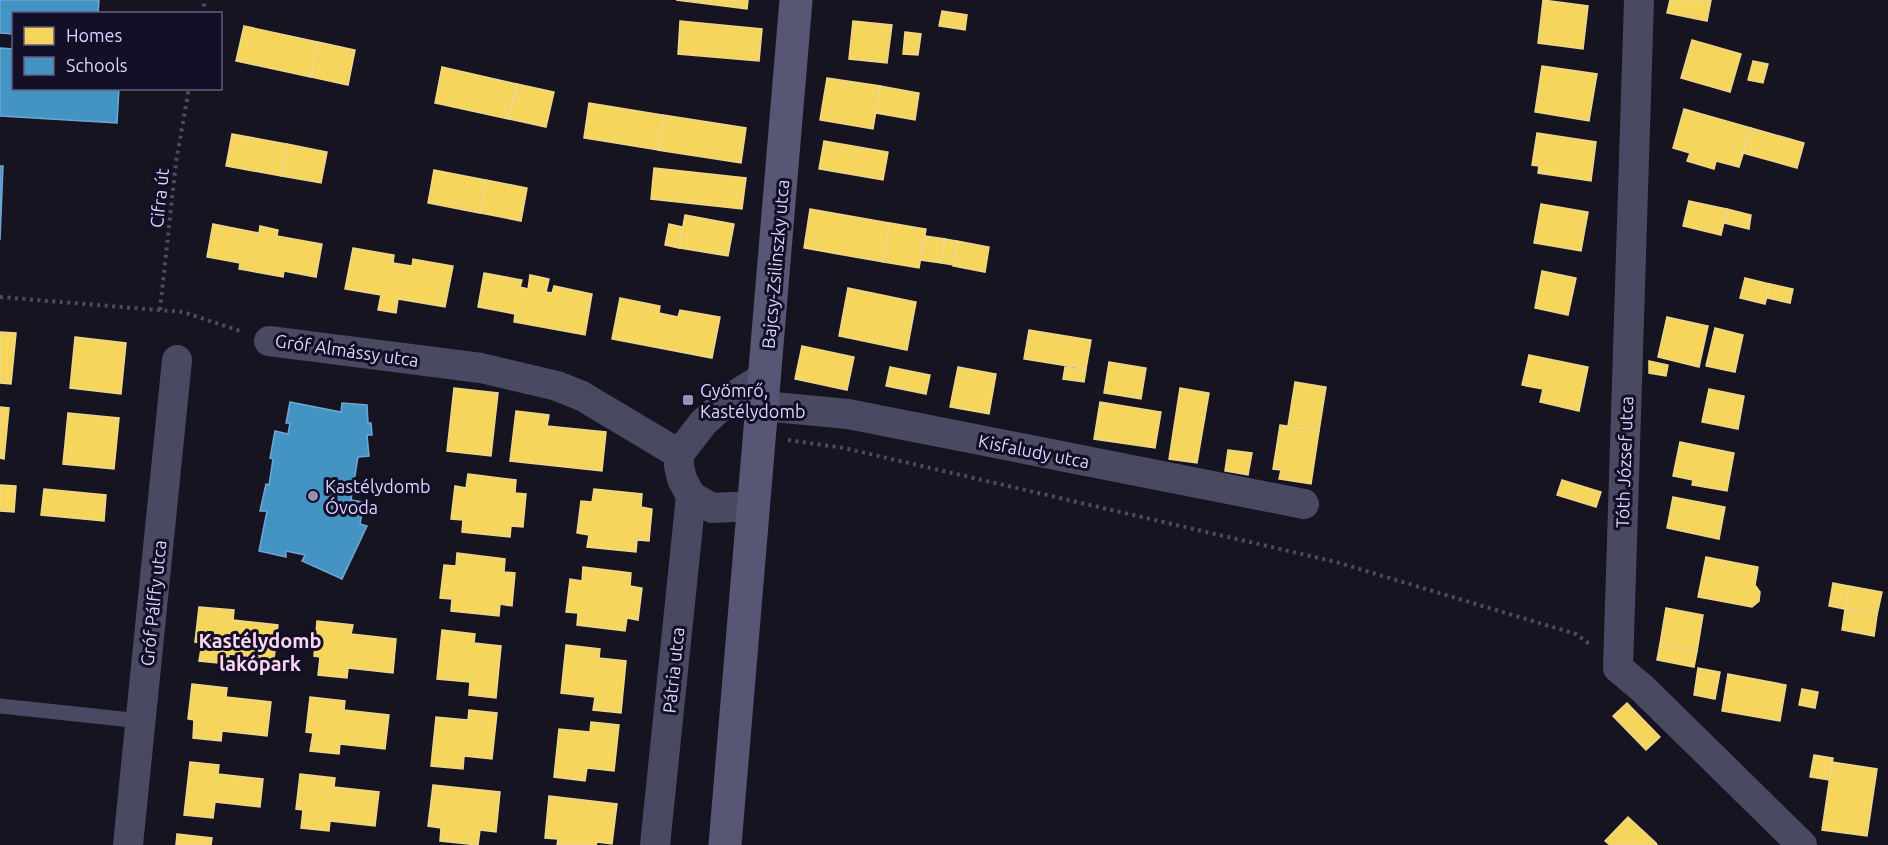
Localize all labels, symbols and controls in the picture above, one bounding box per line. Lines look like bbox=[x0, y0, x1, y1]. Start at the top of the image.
legend bbox=[12, 12, 222, 90]
text: Homes bbox=[66, 25, 123, 45]
text: Schools bbox=[66, 55, 128, 75]
street label: Cifra út bbox=[146, 167, 172, 229]
street label: Bajcsy-Zsilinszky utca bbox=[758, 179, 792, 349]
street label: Gróf Almássy utca bbox=[274, 330, 420, 370]
place label: Gyömrő, Kastélydomb bbox=[700, 380, 805, 421]
marker: Gyömrő, Kastélydomb bbox=[681, 393, 695, 407]
street label: Tóth József utca bbox=[1612, 396, 1636, 528]
street label: Kisfaludy utca bbox=[977, 430, 1091, 472]
place label: Kastélydomb Óvoda bbox=[325, 476, 430, 517]
marker: Kastélydomb Óvoda bbox=[306, 489, 320, 503]
street label: Gróf Pálffy utca bbox=[136, 539, 170, 667]
street label: Pátria utca bbox=[659, 626, 687, 714]
district label: Kastélydomb lakópark bbox=[199, 629, 321, 675]

